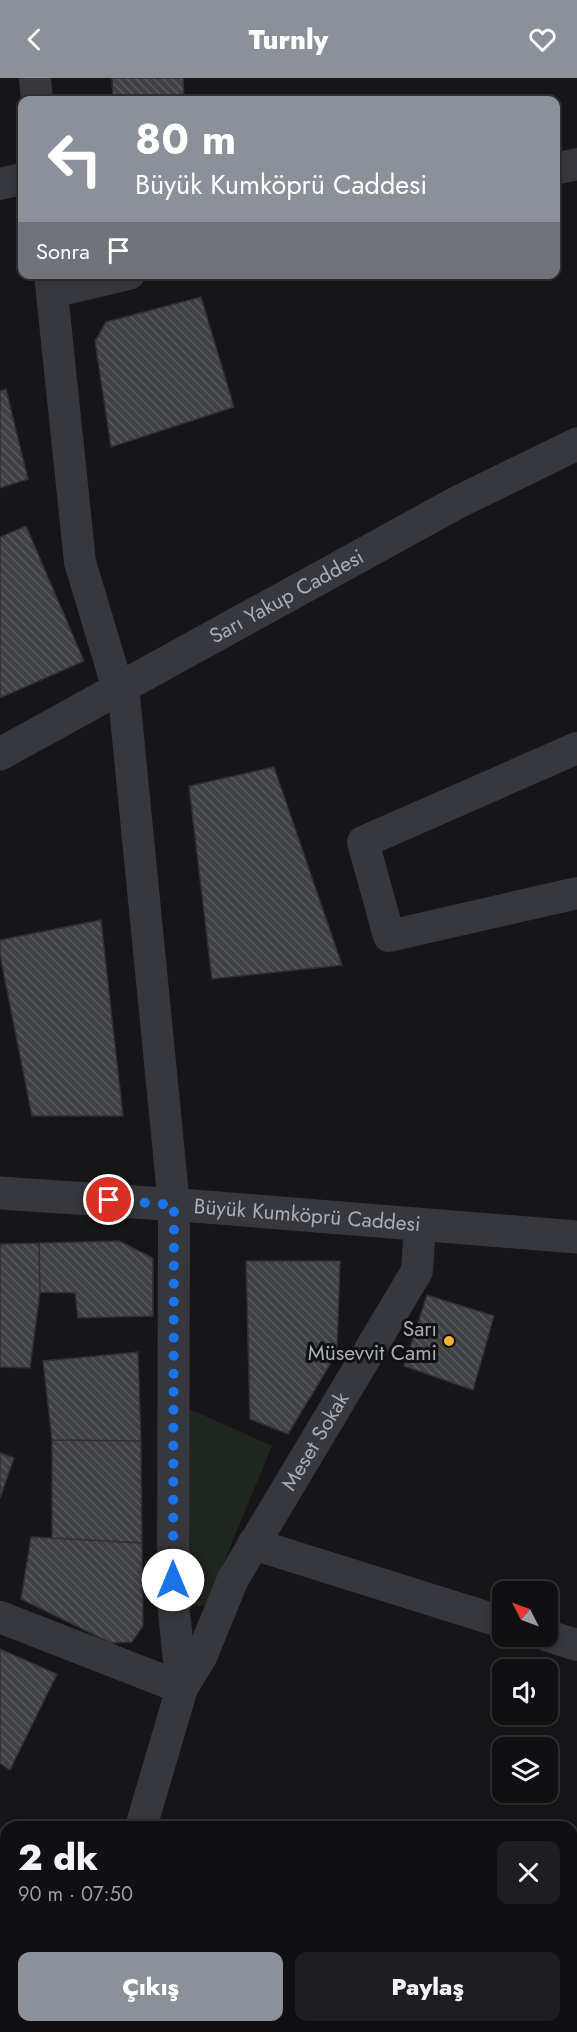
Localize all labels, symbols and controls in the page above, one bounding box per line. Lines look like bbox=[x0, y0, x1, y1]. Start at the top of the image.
text: Turnly bbox=[249, 20, 328, 59]
icon: back bbox=[18, 23, 51, 56]
icon: heart bbox=[526, 23, 559, 56]
text: 80 m bbox=[135, 109, 236, 170]
icon: left bbox=[36, 120, 114, 198]
text: Büyük Kumköprü Caddesi bbox=[135, 165, 427, 204]
icon: arrive bbox=[102, 234, 135, 267]
text: Sonra bbox=[36, 235, 90, 267]
street label: Sarı Yakup Caddesi bbox=[204, 542, 369, 651]
pin bbox=[83, 1174, 134, 1225]
icon: arrive bbox=[92, 1183, 125, 1216]
street label: Büyük Kumköprü Caddesi bbox=[193, 1191, 422, 1239]
place label: Sarı Müsevvit Cami bbox=[308, 1314, 437, 1368]
marker: Sarı Müsevvit Cami bbox=[442, 1334, 456, 1348]
street label: Meset Sokak bbox=[274, 1386, 357, 1496]
position arrow bbox=[141, 1548, 205, 1612]
north arrow bbox=[492, 1581, 558, 1647]
map controls bbox=[492, 1581, 558, 1803]
button: sound bbox=[492, 1659, 558, 1725]
button: layers bbox=[492, 1737, 558, 1803]
text: 2 dk bbox=[18, 1831, 98, 1883]
button: close bbox=[497, 1841, 560, 1904]
text: 90 m · 07:50 bbox=[18, 1880, 133, 1909]
button: Çıkış bbox=[18, 1952, 283, 2021]
button: Paylaş bbox=[295, 1952, 560, 2021]

